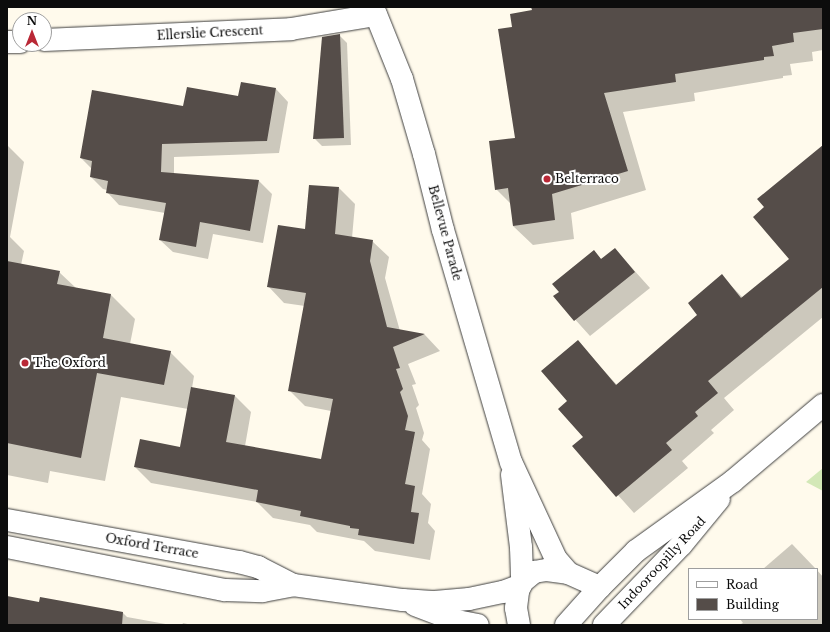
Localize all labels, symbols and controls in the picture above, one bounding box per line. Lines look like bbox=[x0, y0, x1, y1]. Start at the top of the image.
north arrow bbox=[12, 12, 52, 52]
text: N bbox=[27, 14, 37, 28]
street label: Ellerslie Crescent bbox=[156, 23, 264, 43]
place label: Belterraco bbox=[555, 172, 619, 186]
marker: Belterraco bbox=[542, 174, 552, 184]
street label: Bellevue Parade bbox=[425, 184, 465, 282]
place label: The Oxford bbox=[33, 356, 106, 370]
marker: The Oxford bbox=[20, 358, 30, 368]
street label: Indooroopilly Road bbox=[615, 514, 709, 612]
street label: Oxford Terrace bbox=[104, 531, 200, 561]
legend bbox=[688, 568, 818, 620]
text: Road bbox=[726, 577, 758, 592]
text: Building bbox=[726, 597, 779, 612]

